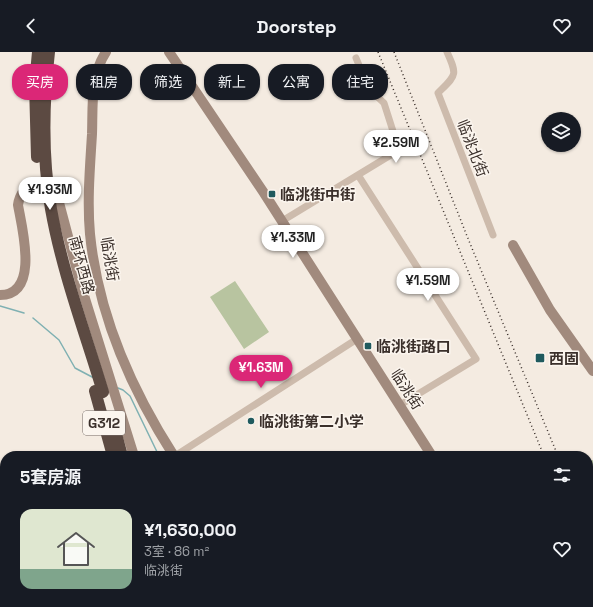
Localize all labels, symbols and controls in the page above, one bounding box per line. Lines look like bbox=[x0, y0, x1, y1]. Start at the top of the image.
icon: back bbox=[20, 15, 42, 37]
text: Doorstep bbox=[257, 15, 336, 38]
icon: heart bbox=[551, 15, 573, 37]
chip: 买房 bbox=[12, 64, 68, 100]
chip: 租房 bbox=[76, 64, 132, 100]
chip: 筛选 bbox=[140, 64, 196, 100]
chip: 新上 bbox=[204, 64, 260, 100]
chip: 公寓 bbox=[268, 64, 324, 100]
chip: 住宅 bbox=[332, 64, 388, 100]
map controls bbox=[541, 112, 581, 152]
button: layers bbox=[541, 112, 581, 152]
street label: 临洮北街 bbox=[453, 117, 493, 179]
pin: ¥2.59M bbox=[363, 130, 429, 164]
text: ¥2.59M bbox=[373, 134, 419, 151]
pin: ¥1.93M bbox=[17, 177, 83, 211]
text: ¥1.93M bbox=[27, 181, 73, 198]
place label: 临洮街中街 bbox=[280, 185, 355, 204]
marker: 临洮街中街 bbox=[267, 189, 277, 199]
pin: ¥1.33M bbox=[260, 225, 326, 259]
text: ¥1.33M bbox=[270, 229, 316, 246]
street label: 南环西路 bbox=[65, 234, 99, 296]
street label: 临洮街 bbox=[97, 235, 123, 283]
pin: ¥1.59M bbox=[395, 268, 461, 302]
text: ¥1.59M bbox=[405, 272, 451, 289]
place label: 临洮街路口 bbox=[376, 337, 451, 356]
marker: 临洮街路口 bbox=[363, 341, 373, 351]
place label: 西固 bbox=[549, 349, 579, 368]
marker: 西固 bbox=[534, 352, 546, 364]
pin: ¥1.63M bbox=[228, 355, 294, 389]
text: ¥1.63M bbox=[238, 359, 284, 376]
street label: 临洮街 bbox=[387, 365, 427, 413]
road number: G312 bbox=[83, 411, 125, 435]
place label: 临洮街第二小学 bbox=[259, 412, 364, 431]
marker: 临洮街第二小学 bbox=[246, 416, 256, 426]
icon: filters bbox=[551, 464, 573, 486]
text: 5套房源 bbox=[20, 466, 81, 488]
text: ¥1,630,000 bbox=[144, 519, 237, 541]
icon: home bbox=[52, 525, 100, 573]
icon: heart bbox=[551, 538, 573, 560]
text: 3室 · 86 m² bbox=[144, 543, 209, 560]
text: 临洮街 bbox=[144, 562, 183, 579]

